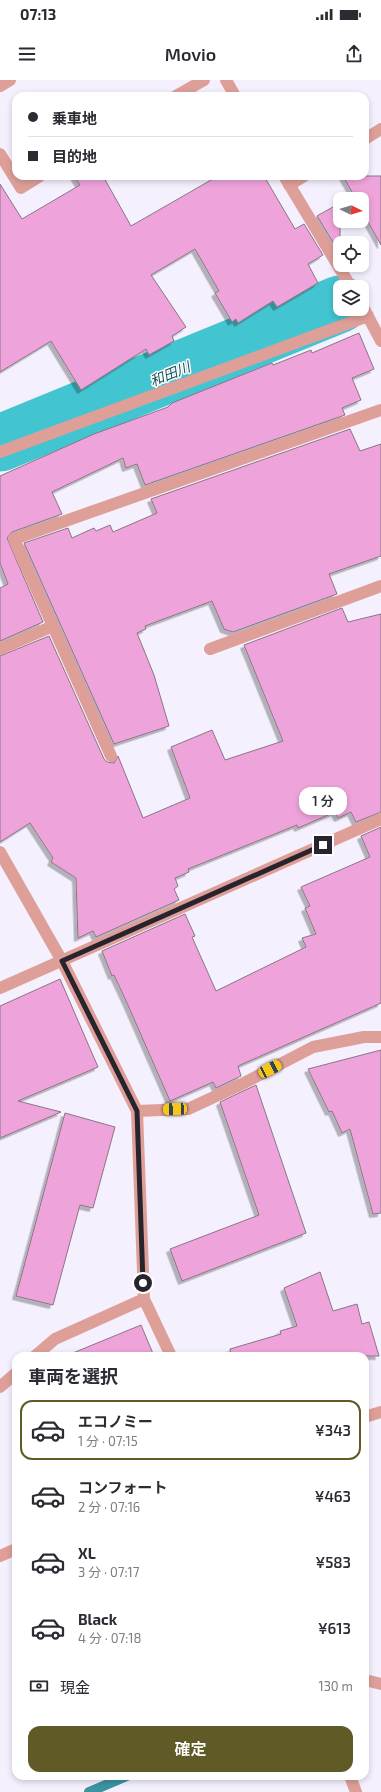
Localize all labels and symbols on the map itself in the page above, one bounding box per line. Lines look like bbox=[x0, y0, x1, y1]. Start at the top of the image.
north arrow bbox=[333, 192, 369, 228]
water label: 和田川 bbox=[147, 357, 194, 389]
callout: 1 分 bbox=[299, 787, 347, 815]
route end bbox=[314, 836, 332, 854]
car bbox=[257, 1058, 283, 1080]
car bbox=[163, 1103, 187, 1115]
route start bbox=[134, 1274, 152, 1292]

